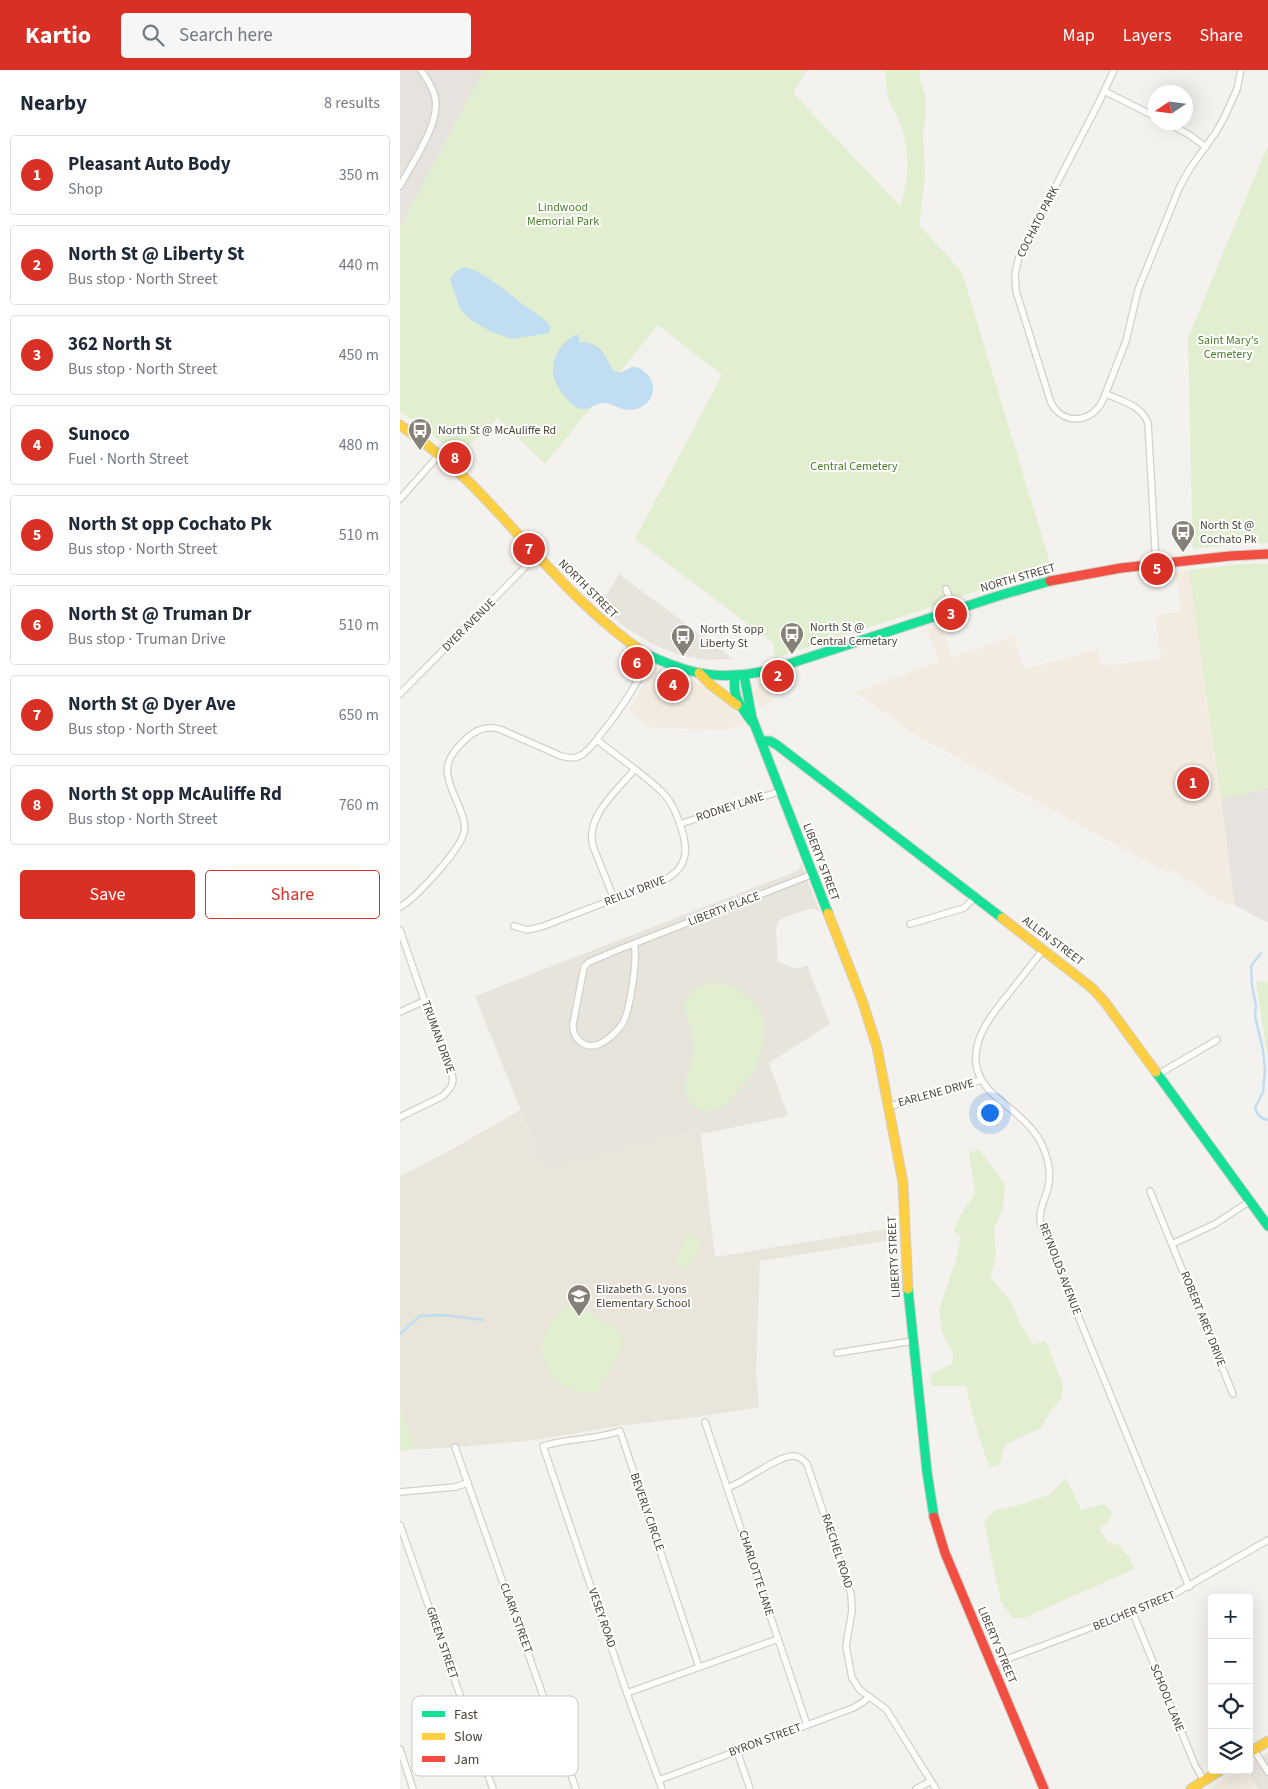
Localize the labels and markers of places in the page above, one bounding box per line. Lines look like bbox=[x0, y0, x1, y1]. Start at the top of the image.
bus stop icon: North St @ McAuliffe Rd bbox=[407, 417, 433, 451]
place label: North St @ McAuliffe Rd bbox=[438, 422, 556, 439]
pin: 8 bbox=[439, 439, 471, 477]
place label: North St @ Cochato Pk bbox=[1200, 517, 1257, 548]
bus stop icon: North St @ Cochato Pk bbox=[1170, 519, 1196, 553]
pin: 7 bbox=[513, 530, 545, 568]
pin: 5 bbox=[1141, 550, 1173, 588]
pin: 3 bbox=[935, 595, 967, 633]
place label: North St @ Central Cemetary bbox=[810, 619, 898, 650]
place label: North St opp Liberty St bbox=[700, 621, 764, 652]
bus stop icon: North St @ Central Cemetary bbox=[779, 621, 805, 655]
bus stop icon: North St opp Liberty St bbox=[670, 623, 696, 657]
pin: 6 bbox=[621, 644, 653, 682]
pin: 2 bbox=[762, 657, 794, 695]
pin: 4 bbox=[657, 666, 689, 704]
pin: 1 bbox=[1177, 764, 1209, 802]
place label: Elizabeth G. Lyons Elementary School bbox=[596, 1281, 691, 1312]
school or university icon: Elizabeth G. Lyons Elementary School bbox=[566, 1283, 592, 1317]

